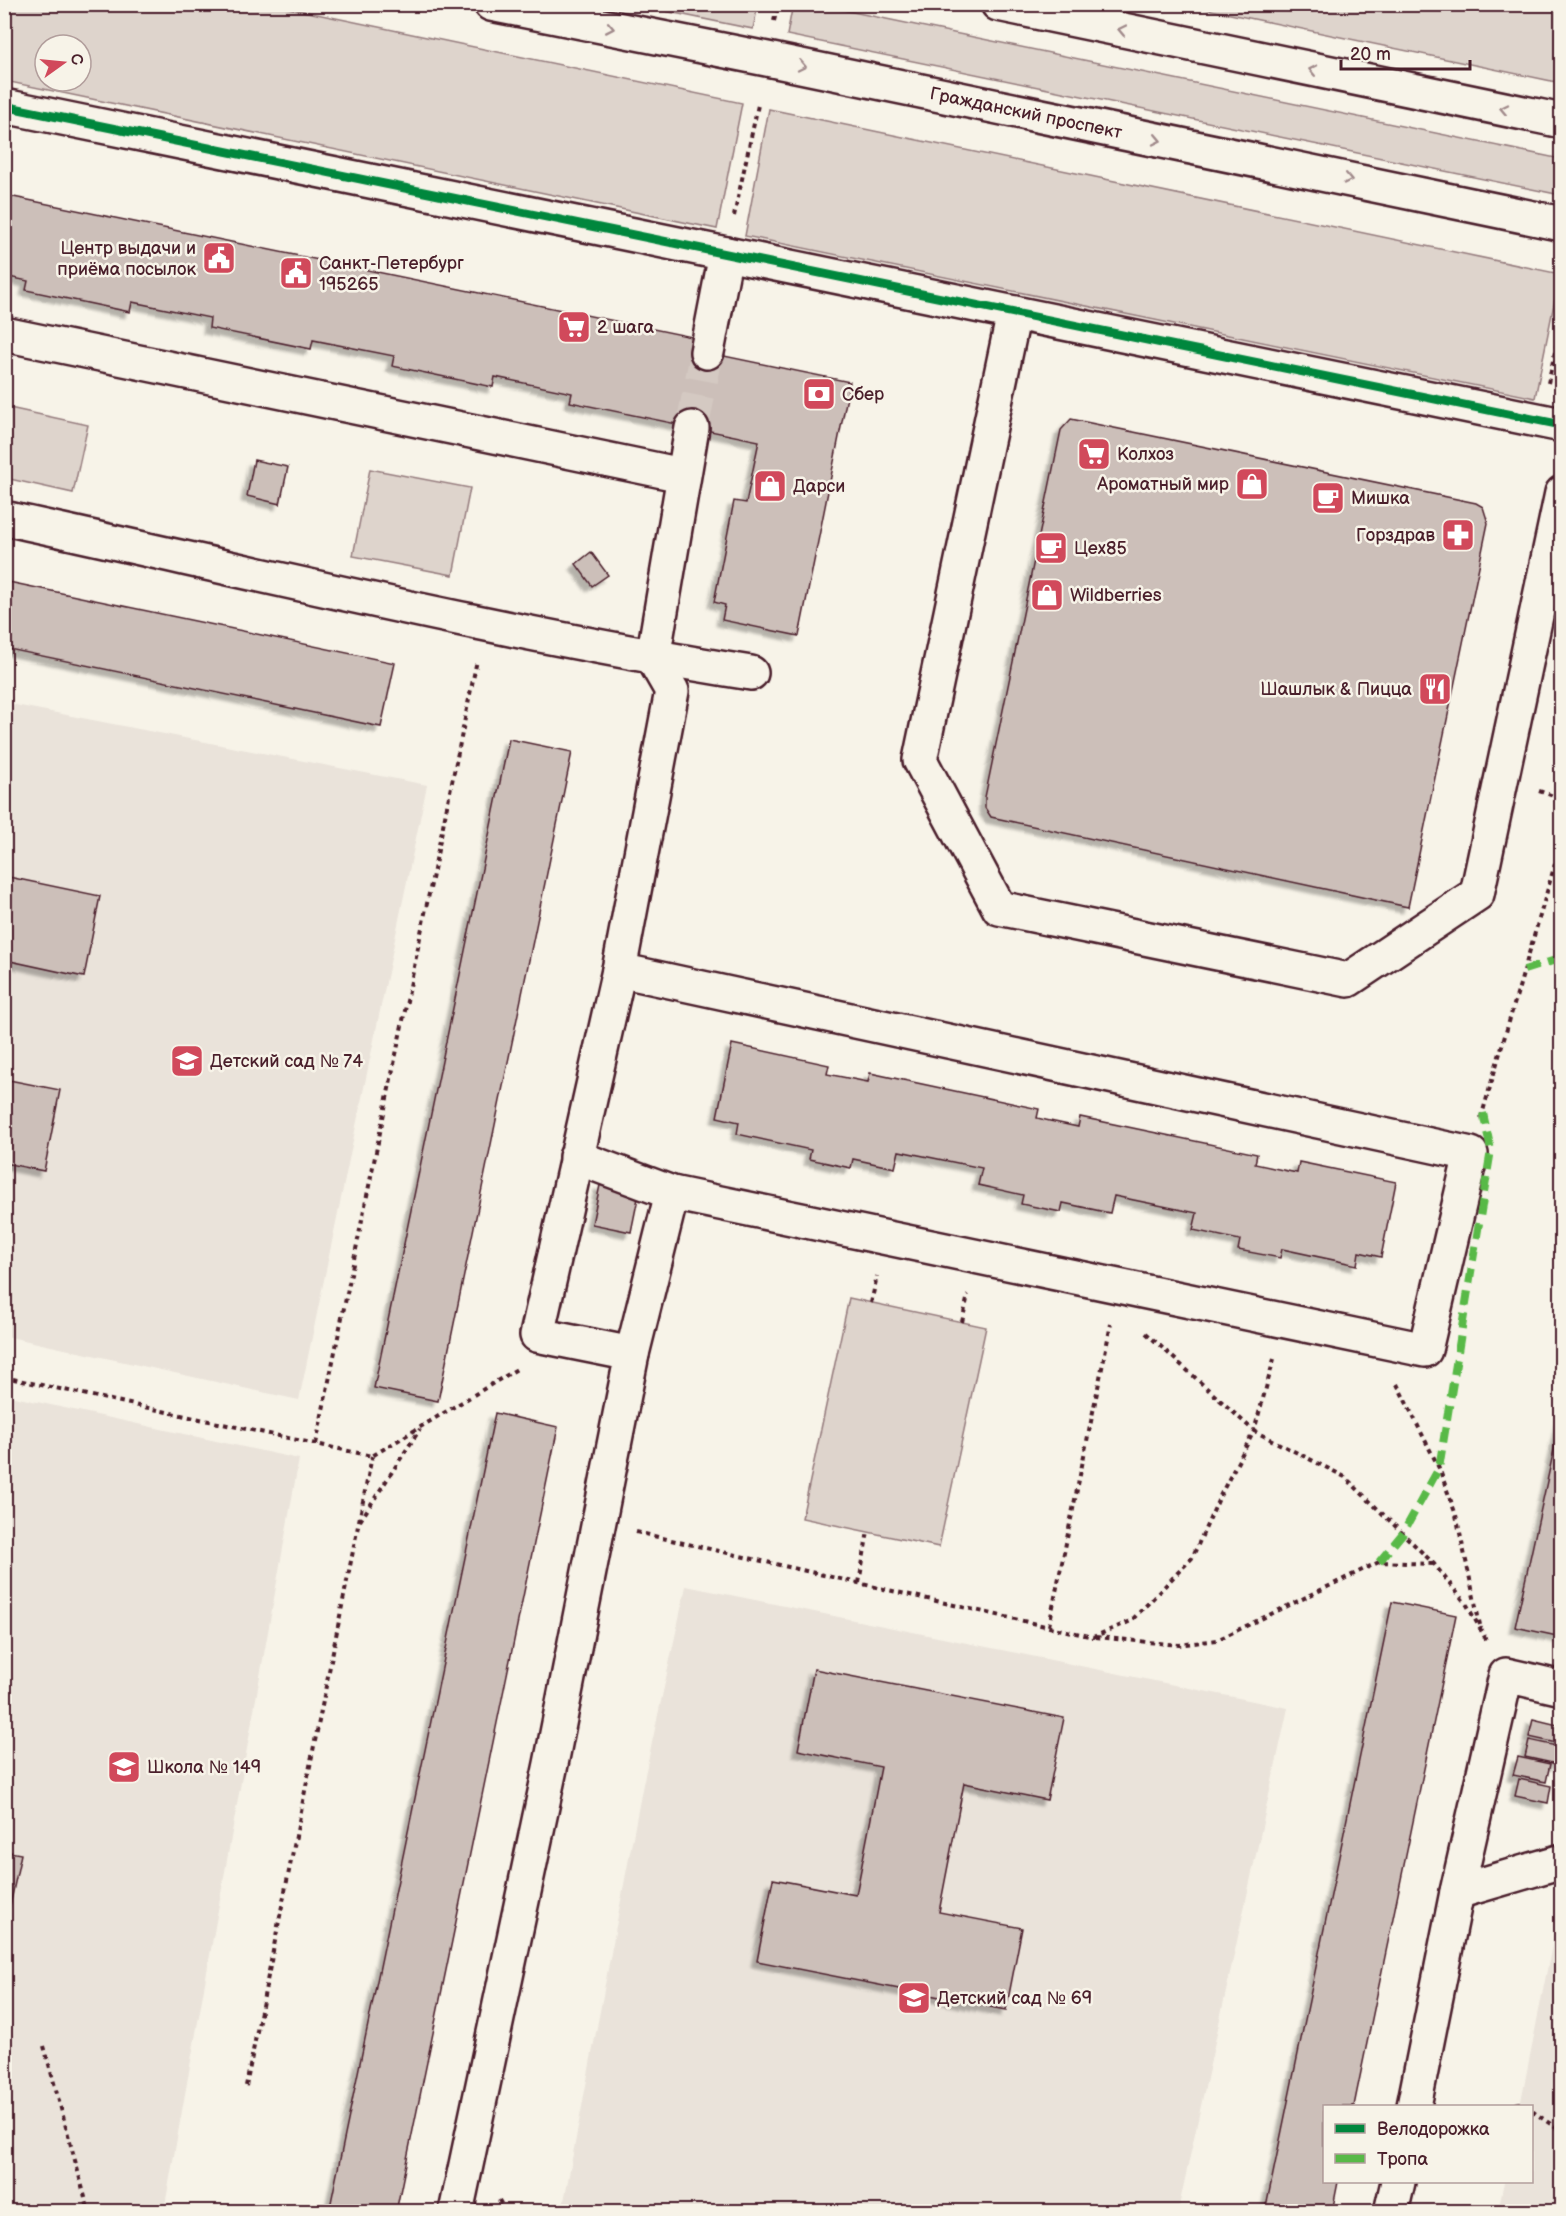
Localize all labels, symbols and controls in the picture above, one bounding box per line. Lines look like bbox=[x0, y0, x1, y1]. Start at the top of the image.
one-way arrow bbox=[605, 21, 615, 34]
one-way arrow bbox=[1118, 24, 1128, 37]
north arrow bbox=[33, 33, 93, 93]
scale bar bbox=[1341, 33, 1470, 71]
text: 20 m bbox=[1350, 44, 1391, 65]
text: С bbox=[65, 52, 87, 67]
one-way arrow bbox=[796, 59, 806, 72]
one-way arrow bbox=[1309, 64, 1319, 77]
street label: Гражданский проспект bbox=[928, 83, 1125, 144]
one-way arrow bbox=[1499, 103, 1509, 116]
one-way arrow bbox=[1152, 133, 1162, 146]
one-way arrow bbox=[1343, 172, 1353, 185]
place label: Центр выдачи и приёма посылок bbox=[57, 238, 196, 280]
public building icon: Центр выдачи и приёма посылок bbox=[201, 240, 237, 276]
place label: Санкт-Петербург 195265 bbox=[319, 253, 464, 295]
public building icon: Санкт-Петербург 195265 bbox=[278, 255, 314, 291]
supermarket icon: 2 шага bbox=[556, 309, 592, 345]
place label: 2 шага bbox=[597, 317, 655, 338]
bank icon: Сбер bbox=[801, 376, 837, 412]
place label: Сбер bbox=[842, 384, 884, 405]
supermarket icon: Колхоз bbox=[1076, 436, 1112, 472]
place label: Колхоз bbox=[1117, 444, 1174, 465]
shop icon: Ароматный мир bbox=[1234, 466, 1270, 502]
shop icon: Дарси bbox=[752, 468, 788, 504]
place label: Ароматный мир bbox=[1096, 474, 1229, 495]
place label: Дарси bbox=[793, 476, 845, 497]
cafe icon: Мишка bbox=[1310, 480, 1346, 516]
place label: Мишка bbox=[1351, 488, 1410, 509]
pharmacy icon: Горздрав bbox=[1440, 517, 1476, 553]
place label: Горздрав bbox=[1356, 525, 1436, 546]
cafe icon: Цех85 bbox=[1033, 530, 1069, 566]
place label: Цех85 bbox=[1074, 538, 1127, 559]
shop icon: Wildberries bbox=[1029, 577, 1065, 613]
place label: Wildberries bbox=[1070, 585, 1162, 606]
restaurant icon: Шашлык & Пицца bbox=[1417, 671, 1453, 707]
place label: Шашлык & Пицца bbox=[1260, 679, 1412, 700]
school or university icon: Детский сад № 74 bbox=[169, 1043, 205, 1079]
place label: Детский сад № 74 bbox=[210, 1051, 363, 1072]
school or university icon: Школа № 149 bbox=[106, 1749, 142, 1785]
place label: Школа № 149 bbox=[147, 1757, 261, 1778]
school or university icon: Детский сад № 69 bbox=[896, 1980, 932, 2016]
place label: Детский сад № 69 bbox=[937, 1988, 1092, 2009]
legend bbox=[1323, 2105, 1533, 2183]
text: Велодорожка bbox=[1377, 2119, 1490, 2140]
text: Тропа bbox=[1377, 2149, 1428, 2170]

